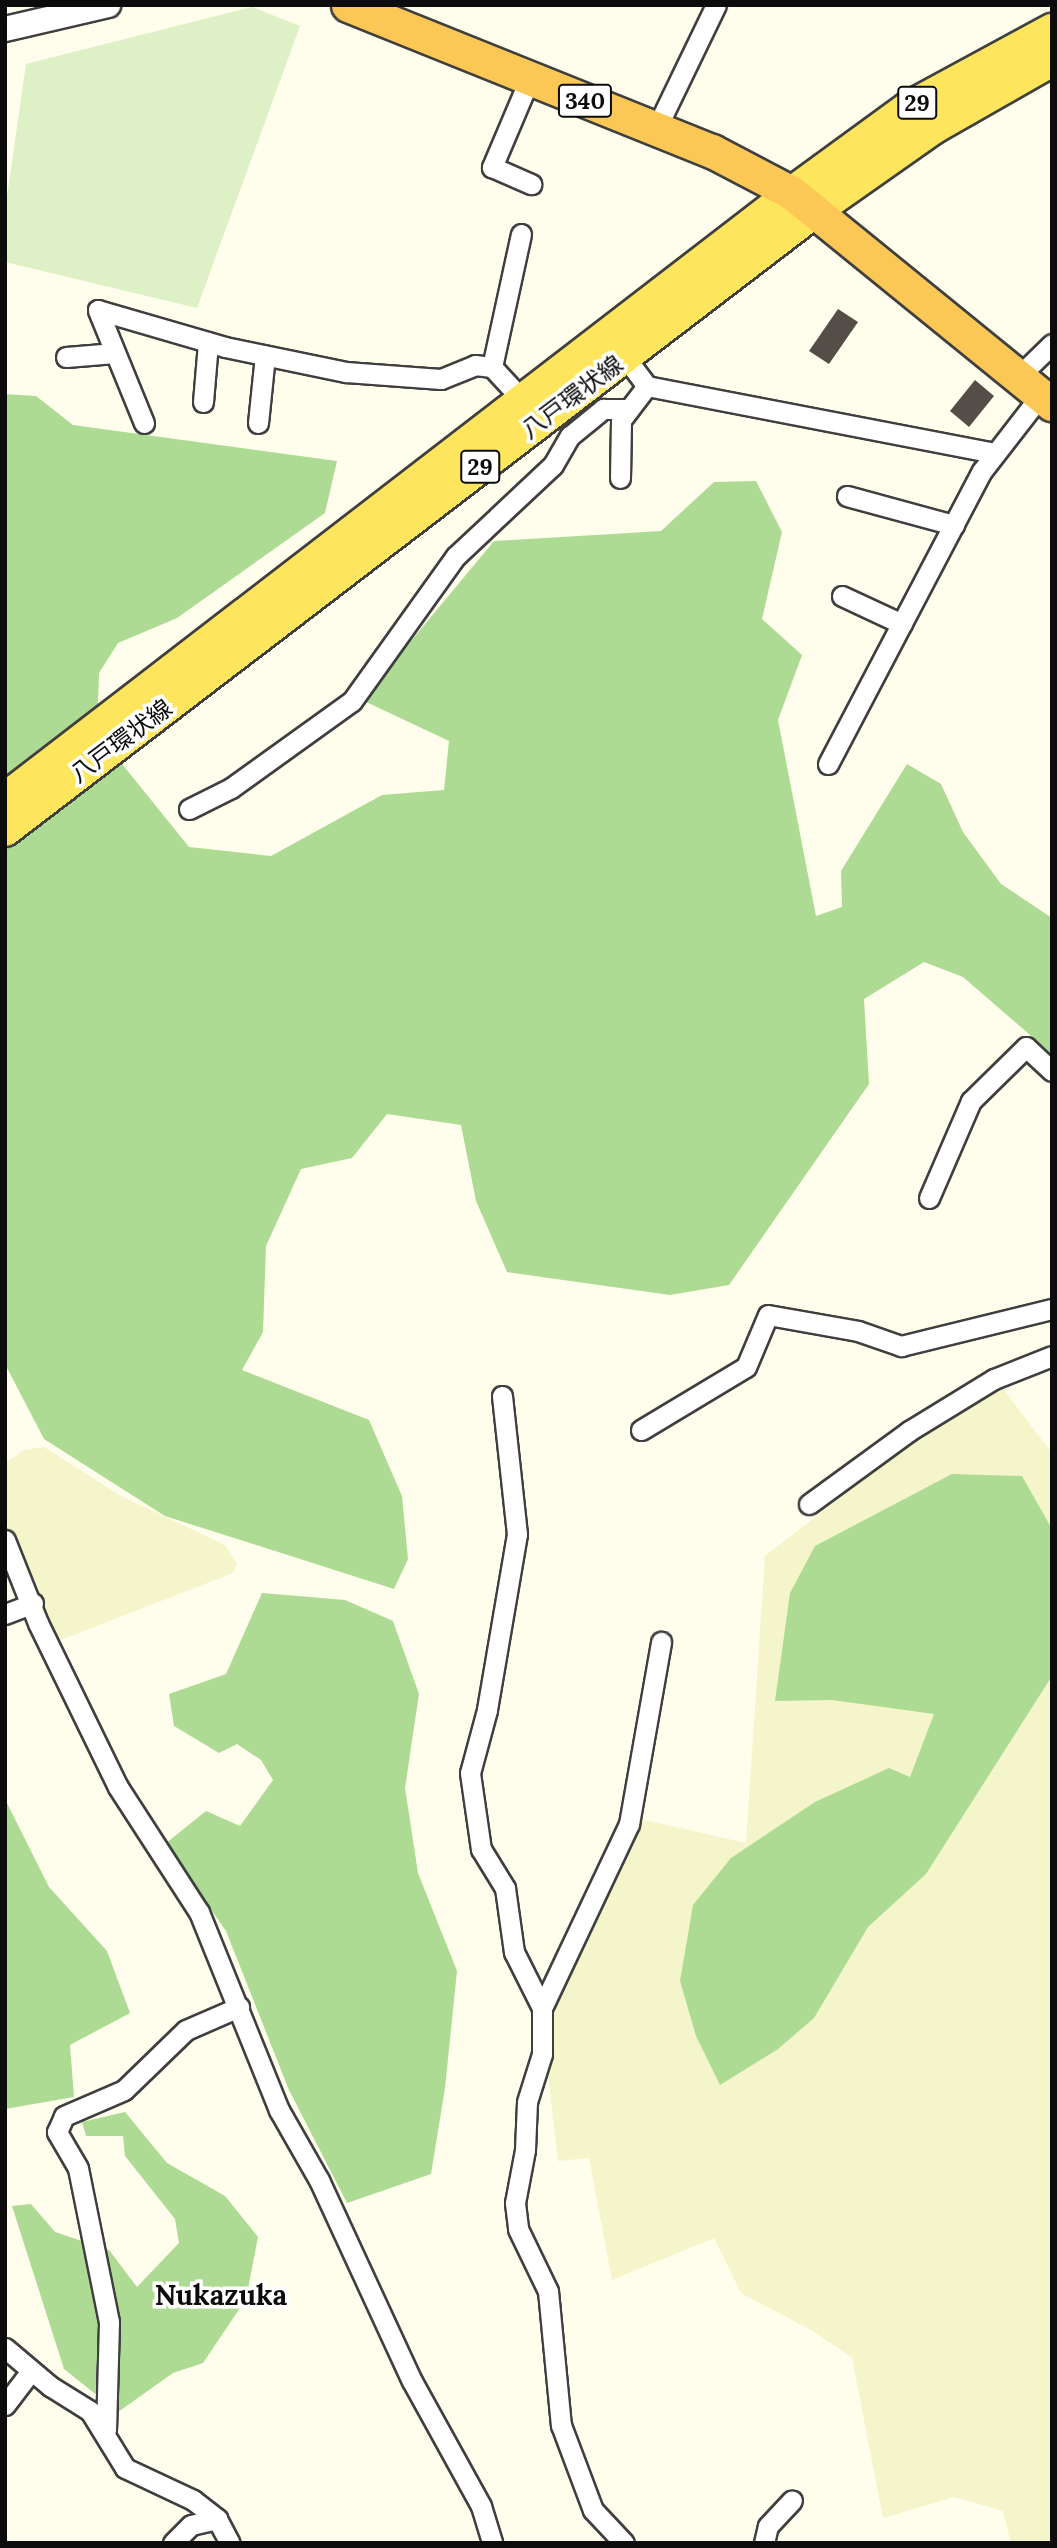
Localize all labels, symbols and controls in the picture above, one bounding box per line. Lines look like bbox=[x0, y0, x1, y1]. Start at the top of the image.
road number: 340 bbox=[557, 82, 613, 120]
road number: 29 bbox=[896, 83, 938, 122]
street label: 八戸環状線 bbox=[515, 349, 629, 445]
road number: 29 bbox=[459, 447, 501, 486]
street label: 八戸環状線 bbox=[64, 693, 178, 789]
district label: Nukazuka bbox=[155, 2278, 287, 2312]

